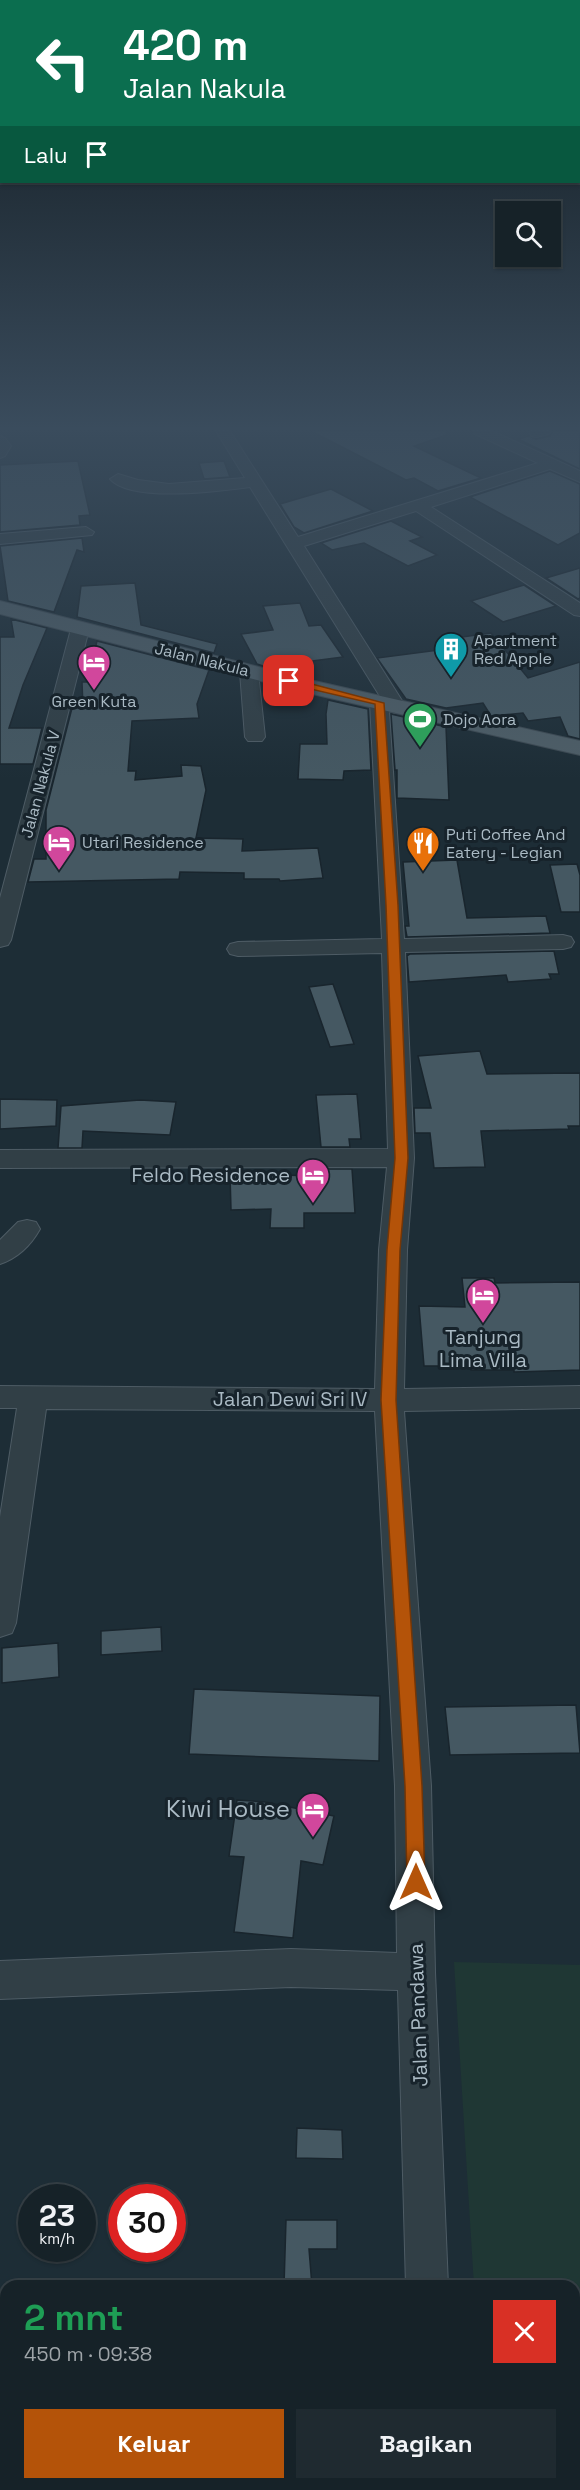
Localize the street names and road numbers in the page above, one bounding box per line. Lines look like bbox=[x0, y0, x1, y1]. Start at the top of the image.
street label: Jalan Nakula bbox=[152, 638, 251, 681]
street label: Jalan Nakula V bbox=[16, 728, 65, 840]
street label: Jalan Dewi Sri IV bbox=[213, 1386, 367, 1412]
street label: Jalan Pandawa bbox=[402, 1943, 434, 2087]

